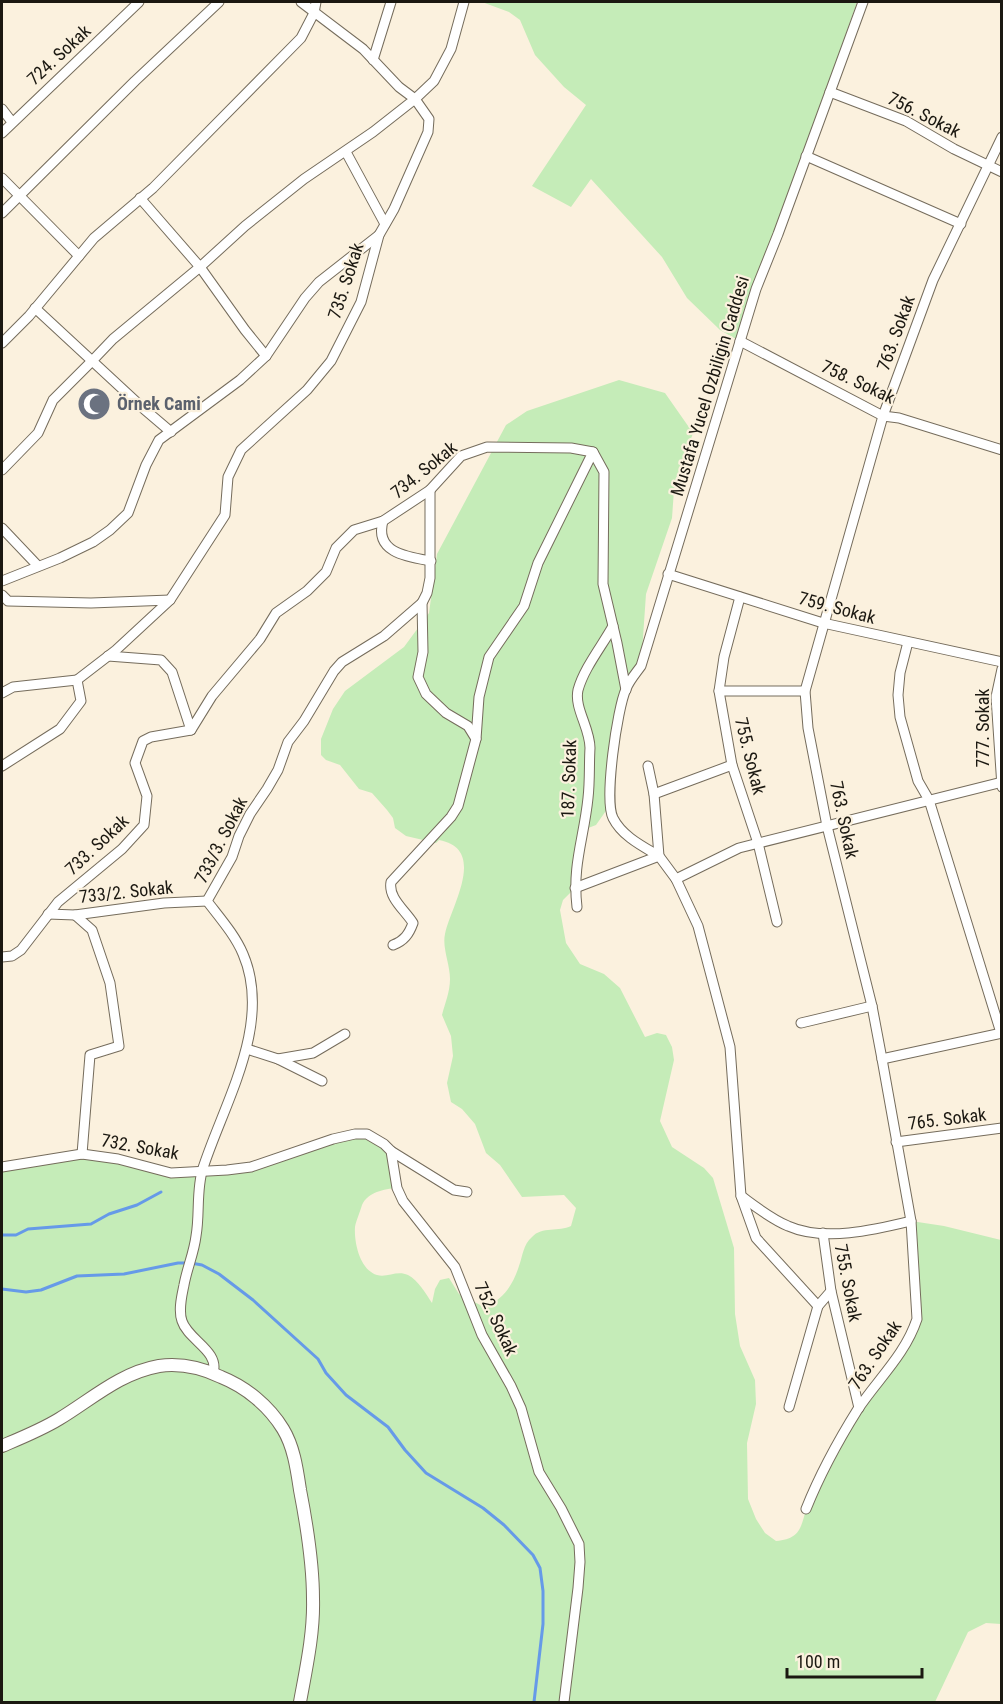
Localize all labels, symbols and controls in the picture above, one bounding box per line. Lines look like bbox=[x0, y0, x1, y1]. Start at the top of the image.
street label: 724. Sokak bbox=[23, 20, 95, 89]
street label: 756. Sokak bbox=[884, 87, 964, 142]
street label: 735. Sokak bbox=[323, 240, 368, 322]
street label: Mustafa Yucel Ozbiligin Caddesi bbox=[666, 273, 753, 498]
street label: 763. Sokak bbox=[872, 292, 919, 373]
street label: 758. Sokak bbox=[818, 355, 898, 408]
mosque icon: Örnek Cami bbox=[76, 386, 112, 422]
place label: Örnek Cami bbox=[117, 393, 201, 414]
street label: 734. Sokak bbox=[386, 437, 461, 503]
street label: 759. Sokak bbox=[796, 587, 878, 628]
street label: 777. Sokak bbox=[972, 689, 993, 767]
street label: 755. Sokak bbox=[731, 715, 770, 797]
street label: 187. Sokak bbox=[557, 739, 580, 819]
street label: 763. Sokak bbox=[826, 779, 863, 861]
street label: 733/3. Sokak bbox=[190, 793, 251, 887]
street label: 733. Sokak bbox=[61, 810, 133, 879]
street label: 733/2. Sokak bbox=[78, 876, 174, 907]
street label: 765. Sokak bbox=[907, 1103, 987, 1134]
street label: 732. Sokak bbox=[99, 1129, 181, 1164]
street label: 755. Sokak bbox=[831, 1242, 866, 1324]
street label: 752. Sokak bbox=[470, 1279, 523, 1359]
street label: 763. Sokak bbox=[844, 1316, 905, 1393]
scale bar bbox=[787, 1641, 922, 1679]
text: 100 m bbox=[796, 1651, 840, 1672]

